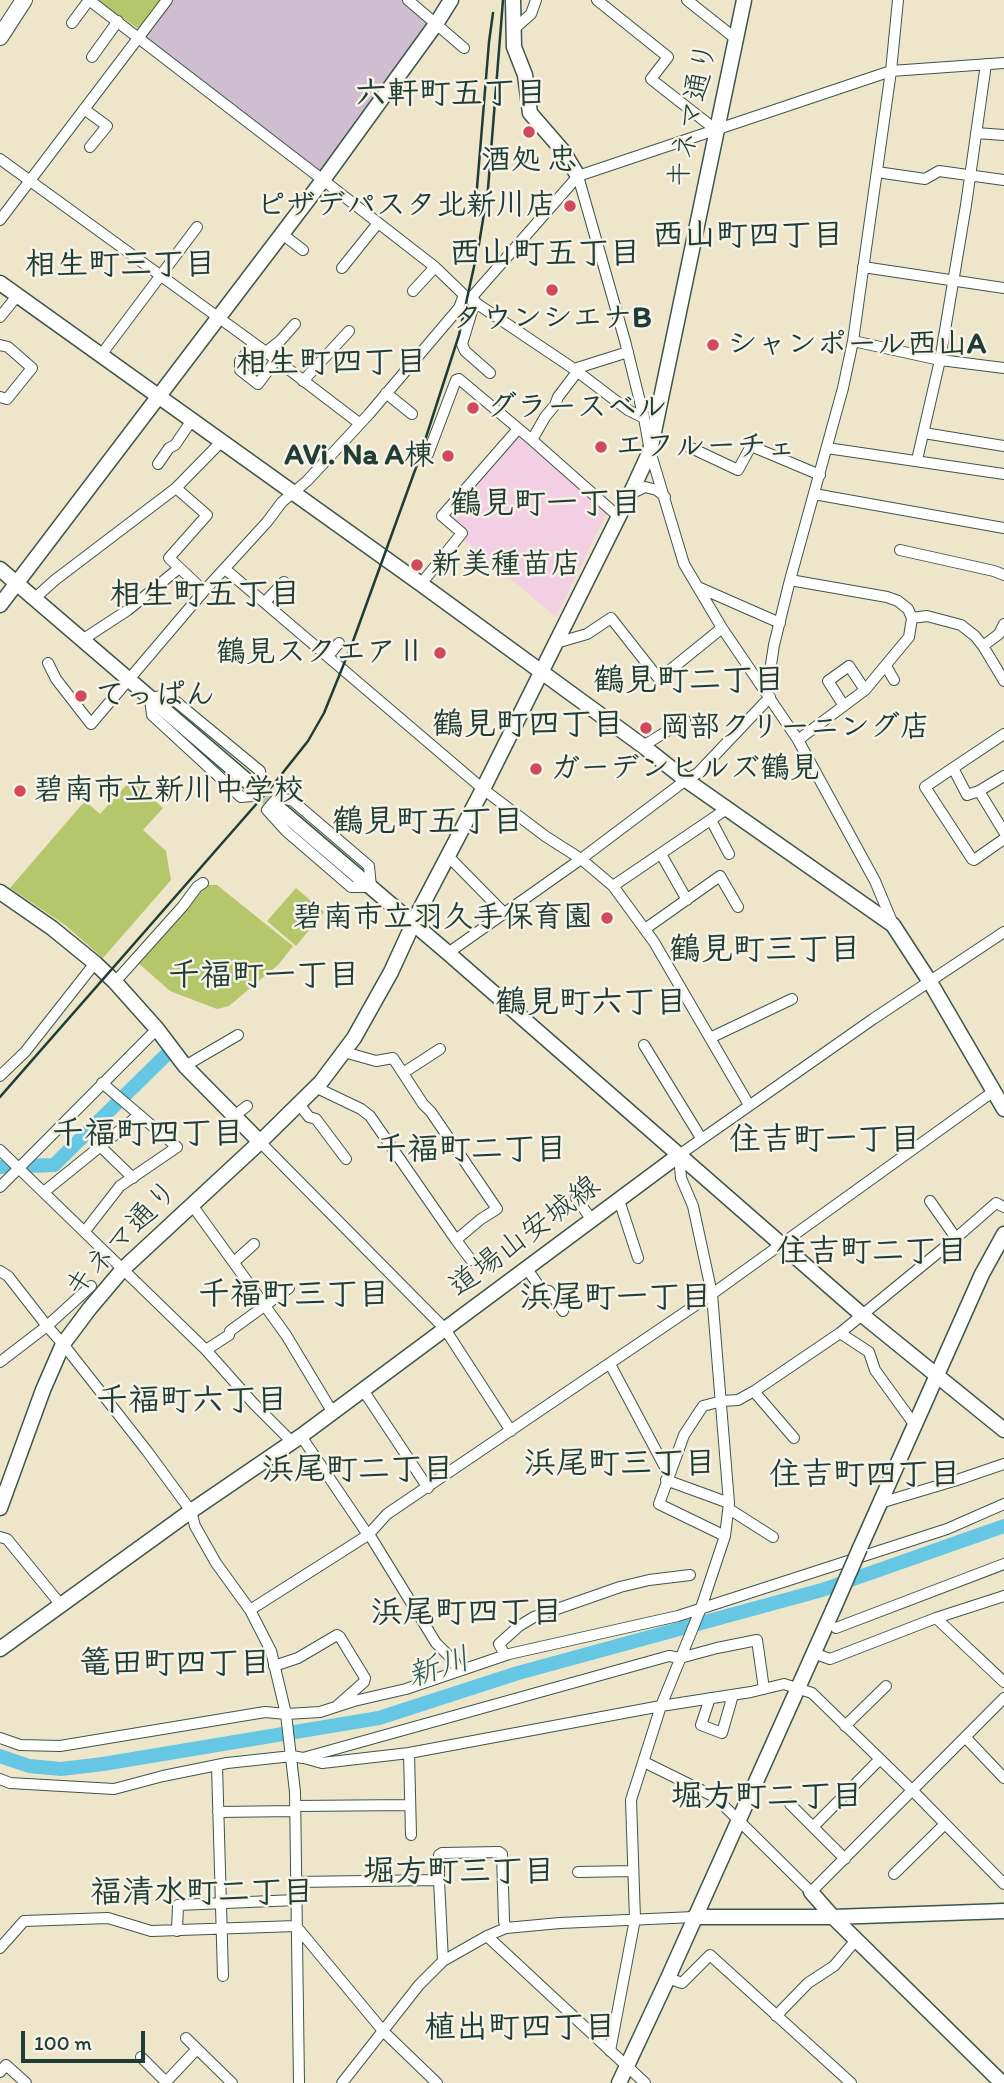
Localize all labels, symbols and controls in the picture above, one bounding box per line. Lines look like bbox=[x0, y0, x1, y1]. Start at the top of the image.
street label: キネマ通り bbox=[660, 39, 726, 193]
district label: 六軒町五丁目 bbox=[355, 76, 547, 114]
marker: 酒処 忠 bbox=[521, 124, 537, 140]
place label: 酒処 忠 bbox=[481, 143, 577, 179]
place label: ピザデパスタ北新川店 bbox=[256, 188, 556, 224]
marker: ピザデパスタ北新川店 bbox=[562, 198, 578, 214]
district label: 西山町四丁目 bbox=[652, 218, 844, 256]
district label: 西山町五丁目 bbox=[449, 236, 641, 274]
district label: 相生町三丁目 bbox=[24, 247, 216, 285]
marker: タウンシエナB bbox=[544, 282, 560, 298]
place label: タウンシエナB bbox=[452, 301, 652, 337]
place label: シャンポール西山A bbox=[727, 327, 986, 363]
marker: シャンポール西山A bbox=[705, 337, 721, 353]
district label: 相生町四丁目 bbox=[235, 345, 427, 383]
place label: グラースベル bbox=[487, 390, 667, 426]
marker: グラースベル bbox=[465, 400, 481, 416]
place label: エフルーチェ bbox=[615, 429, 796, 465]
place label: AVi. Na A棟 bbox=[285, 438, 434, 474]
marker: エフルーチェ bbox=[593, 439, 609, 455]
marker: AVi. Na A棟 bbox=[440, 448, 456, 464]
district label: 鶴見町一丁目 bbox=[450, 486, 642, 524]
place label: 新美種苗店 bbox=[431, 547, 581, 583]
marker: 新美種苗店 bbox=[409, 557, 425, 573]
district label: 相生町五丁目 bbox=[109, 577, 301, 615]
place label: 鶴見スクエアⅡ bbox=[216, 635, 426, 671]
marker: 鶴見スクエアⅡ bbox=[432, 645, 448, 661]
district label: 鶴見町二丁目 bbox=[593, 663, 785, 701]
place label: てっぱん bbox=[95, 678, 215, 714]
marker: てっぱん bbox=[73, 688, 89, 704]
district label: 鶴見町四丁目 bbox=[432, 707, 624, 745]
place label: 岡部クリーニング店 bbox=[660, 710, 930, 746]
marker: 岡部クリーニング店 bbox=[638, 720, 654, 736]
place label: ガーデンヒルズ鶴見 bbox=[550, 751, 820, 787]
marker: ガーデンヒルズ鶴見 bbox=[528, 761, 544, 777]
place label: 碧南市立新川中学校 bbox=[34, 773, 304, 809]
marker: 碧南市立新川中学校 bbox=[12, 783, 28, 799]
district label: 鶴見町五丁目 bbox=[332, 804, 524, 842]
place label: 碧南市立羽久手保育園 bbox=[293, 900, 593, 936]
marker: 碧南市立羽久手保育園 bbox=[599, 910, 615, 926]
district label: 鶴見町三丁目 bbox=[669, 932, 861, 970]
district label: 千福町一丁目 bbox=[168, 958, 360, 996]
district label: 鶴見町六丁目 bbox=[495, 985, 687, 1023]
district label: 千福町四丁目 bbox=[52, 1116, 244, 1154]
district label: 住吉町一丁目 bbox=[729, 1122, 921, 1160]
district label: 千福町二丁目 bbox=[375, 1132, 567, 1170]
street label: 道場山安城線 bbox=[442, 1168, 608, 1306]
street label: キネマ通り bbox=[57, 1174, 187, 1306]
district label: 住吉町二丁目 bbox=[776, 1234, 968, 1272]
district label: 千福町三丁目 bbox=[198, 1277, 390, 1315]
district label: 浜尾町一丁目 bbox=[520, 1280, 712, 1318]
district label: 千福町六丁目 bbox=[96, 1383, 288, 1421]
district label: 浜尾町三丁目 bbox=[524, 1446, 716, 1484]
district label: 浜尾町二丁目 bbox=[262, 1452, 454, 1490]
district label: 住吉町四丁目 bbox=[769, 1457, 961, 1495]
district label: 浜尾町四丁目 bbox=[371, 1595, 563, 1633]
water label: 新川 bbox=[403, 1641, 475, 1697]
district label: 篭田町四丁目 bbox=[79, 1646, 271, 1684]
district label: 堀方町二丁目 bbox=[671, 1779, 863, 1817]
district label: 堀方町三丁目 bbox=[363, 1854, 555, 1892]
district label: 福清水町二丁目 bbox=[90, 1875, 314, 1913]
district label: 植出町四丁目 bbox=[424, 2010, 616, 2048]
scale bar bbox=[24, 2016, 149, 2060]
text: 100 m bbox=[34, 2030, 92, 2055]

